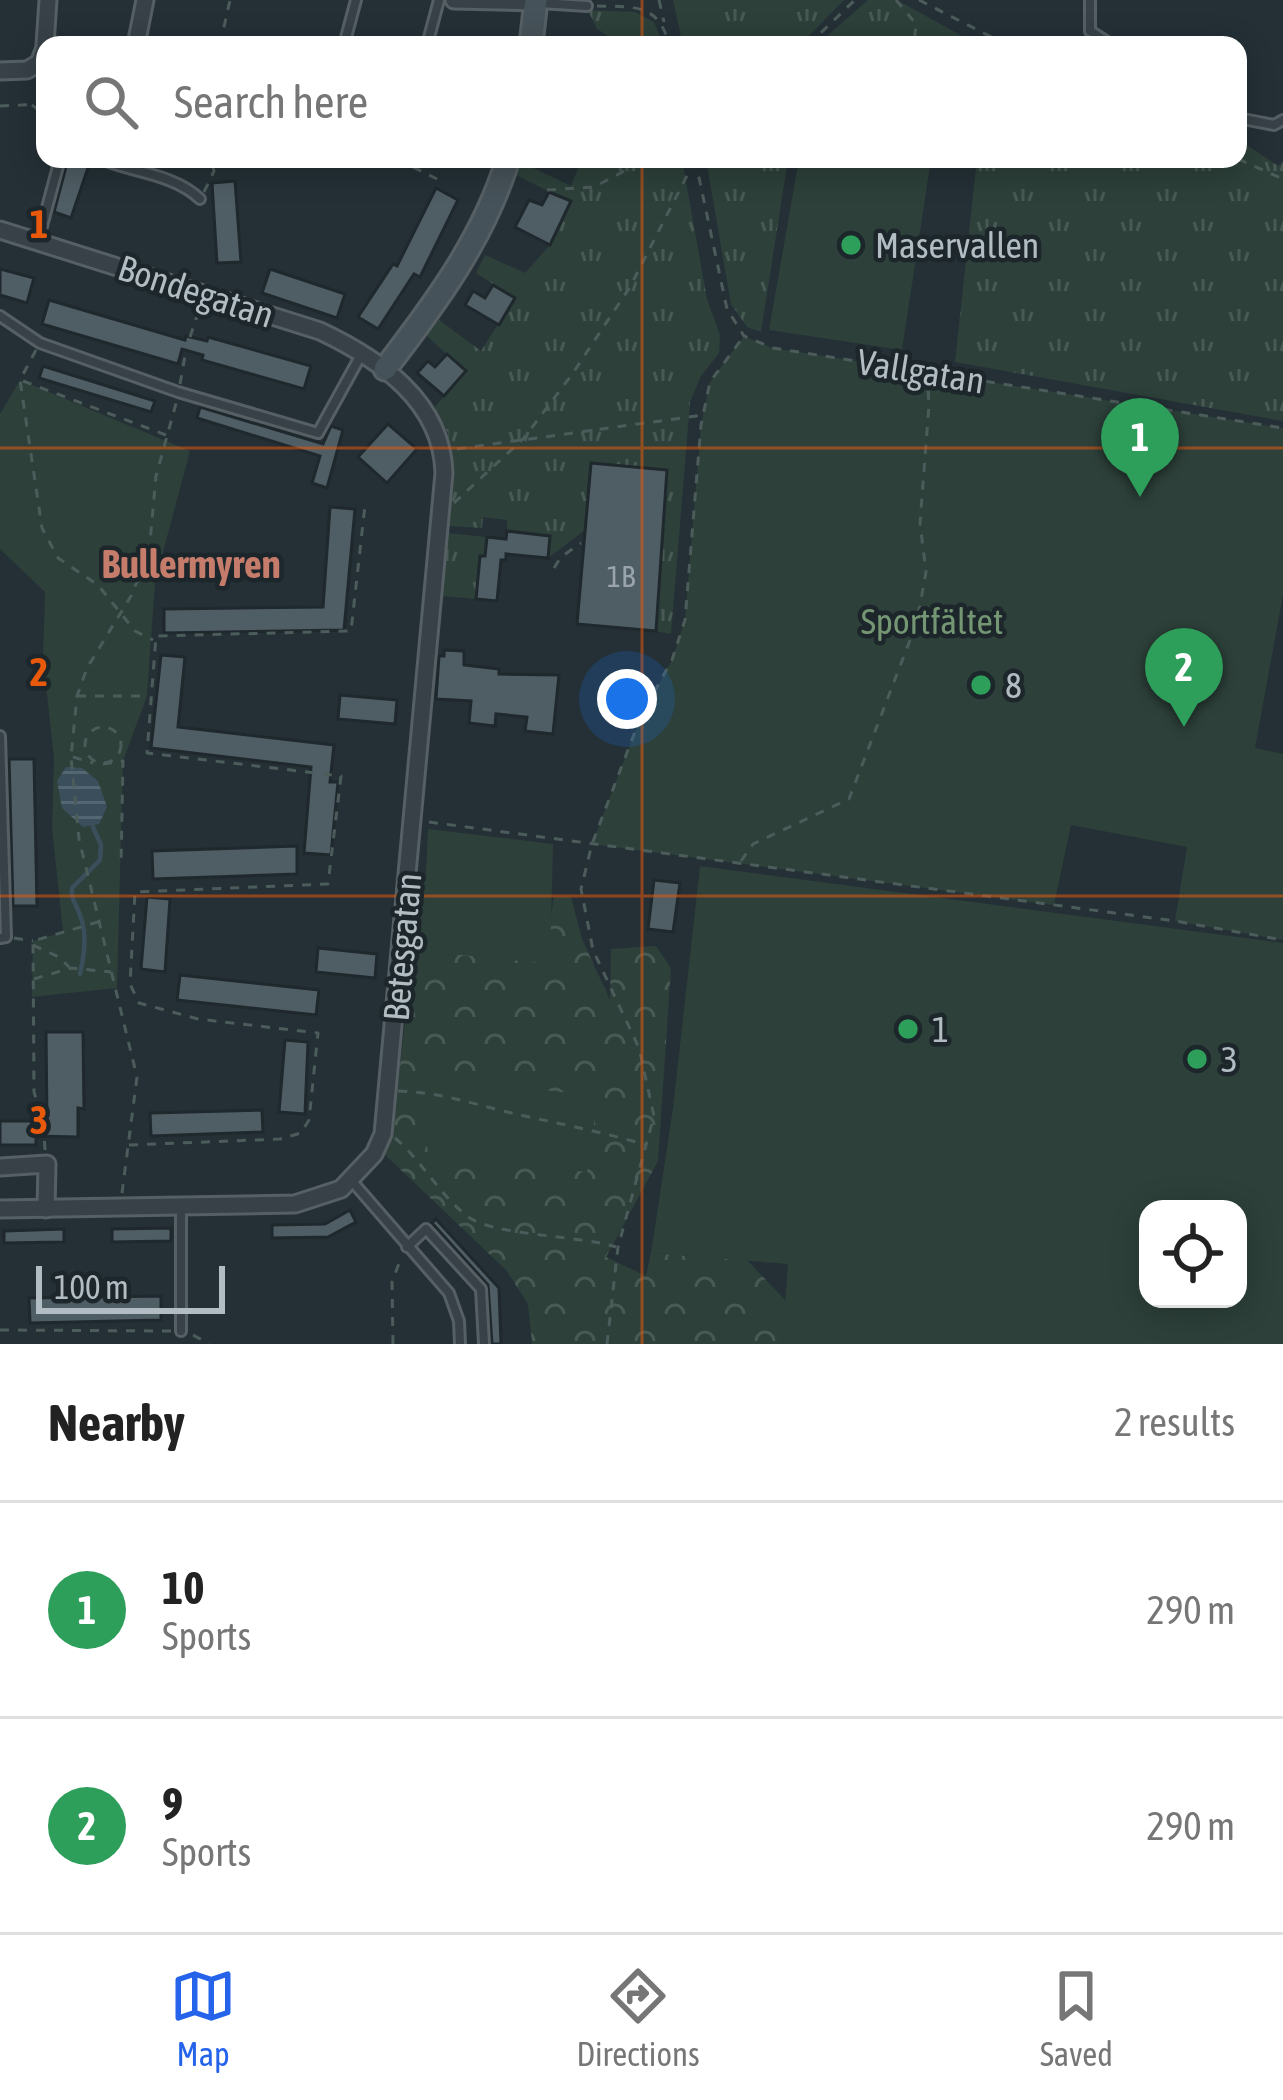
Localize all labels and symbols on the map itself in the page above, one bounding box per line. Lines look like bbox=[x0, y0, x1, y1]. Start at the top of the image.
text: 1 bbox=[30, 202, 48, 246]
place label: Maservallen bbox=[875, 224, 1039, 266]
marker: Maservallen bbox=[838, 232, 864, 258]
street label: Bondegatan bbox=[113, 246, 279, 336]
street label: Vallgatan bbox=[855, 340, 987, 402]
pin: 1 bbox=[1101, 398, 1179, 497]
district label: Bullermyren bbox=[101, 542, 281, 586]
house number: 1B bbox=[607, 559, 635, 593]
park label: Sportfältet bbox=[861, 600, 1003, 642]
pin: 2 bbox=[1145, 628, 1223, 727]
text: 2 bbox=[30, 650, 48, 694]
place label: 8 bbox=[1005, 664, 1022, 706]
your location bbox=[597, 669, 657, 729]
marker: 8 bbox=[968, 672, 994, 698]
street label: Betesgatan bbox=[375, 871, 429, 1023]
place label: 1 bbox=[932, 1008, 949, 1050]
marker: 1 bbox=[895, 1016, 921, 1042]
place label: 3 bbox=[1221, 1038, 1238, 1080]
marker: 3 bbox=[1184, 1046, 1210, 1072]
text: 3 bbox=[30, 1098, 48, 1142]
scale bar bbox=[36, 1260, 225, 1313]

